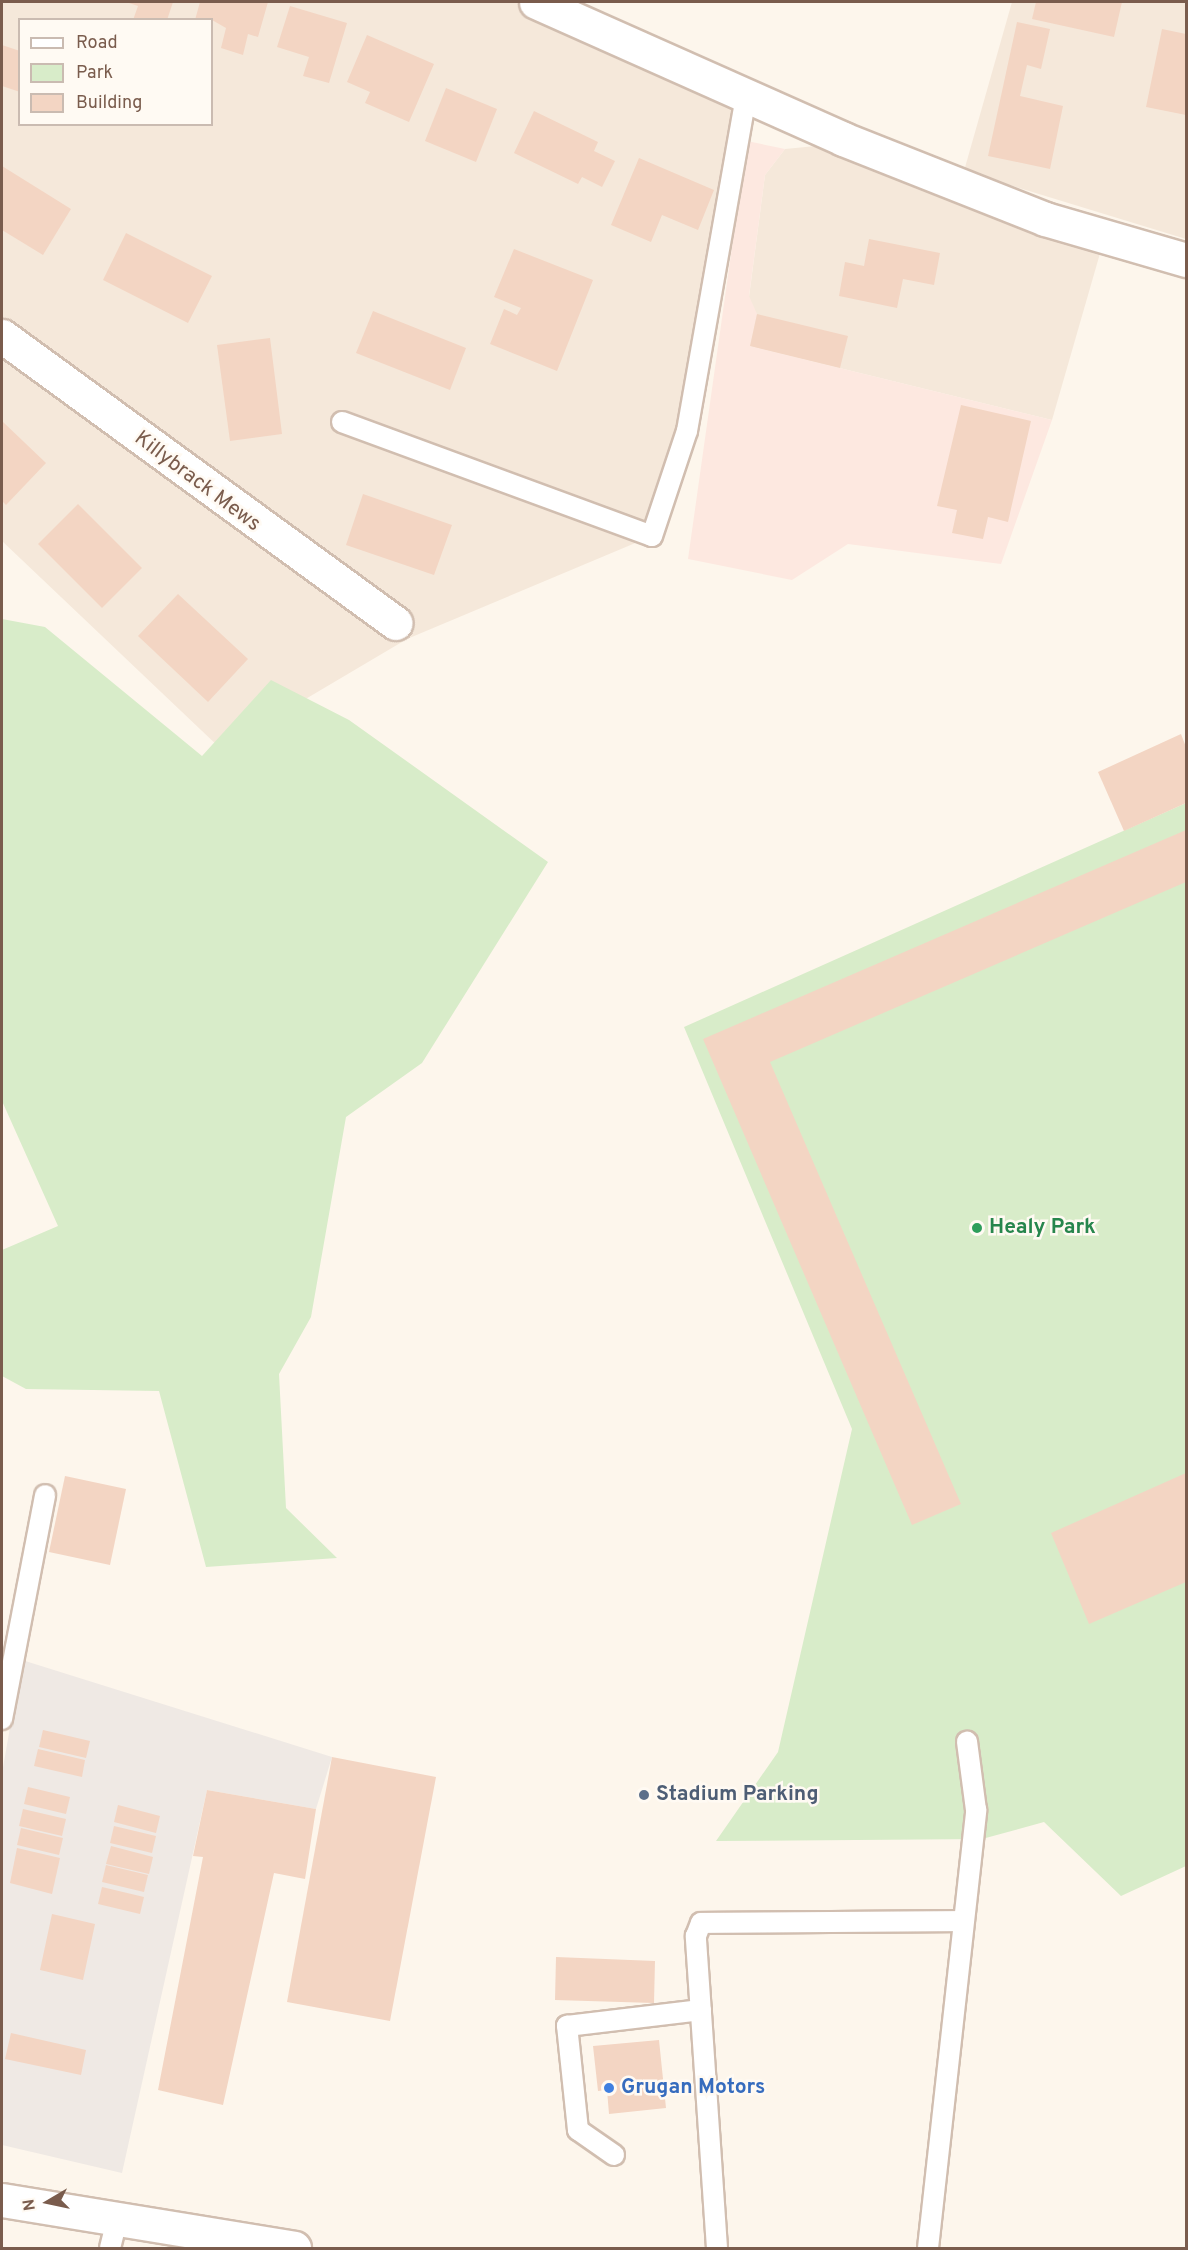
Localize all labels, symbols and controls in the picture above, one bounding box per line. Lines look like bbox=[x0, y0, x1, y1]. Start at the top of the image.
legend bbox=[18, 18, 213, 126]
text: Road bbox=[76, 32, 118, 55]
text: Park bbox=[76, 62, 113, 85]
text: Building bbox=[76, 92, 142, 115]
street label: Killybrack Mews bbox=[129, 426, 265, 538]
place label: Healy Park bbox=[989, 1215, 1096, 1241]
marker: Healy Park bbox=[970, 1221, 984, 1235]
place label: Stadium Parking bbox=[656, 1782, 819, 1808]
marker: Stadium Parking bbox=[637, 1788, 651, 1802]
place label: Grugan Motors bbox=[621, 2075, 765, 2101]
marker: Grugan Motors bbox=[602, 2081, 616, 2095]
north arrow bbox=[18, 2172, 78, 2232]
text: N bbox=[19, 2198, 41, 2212]

